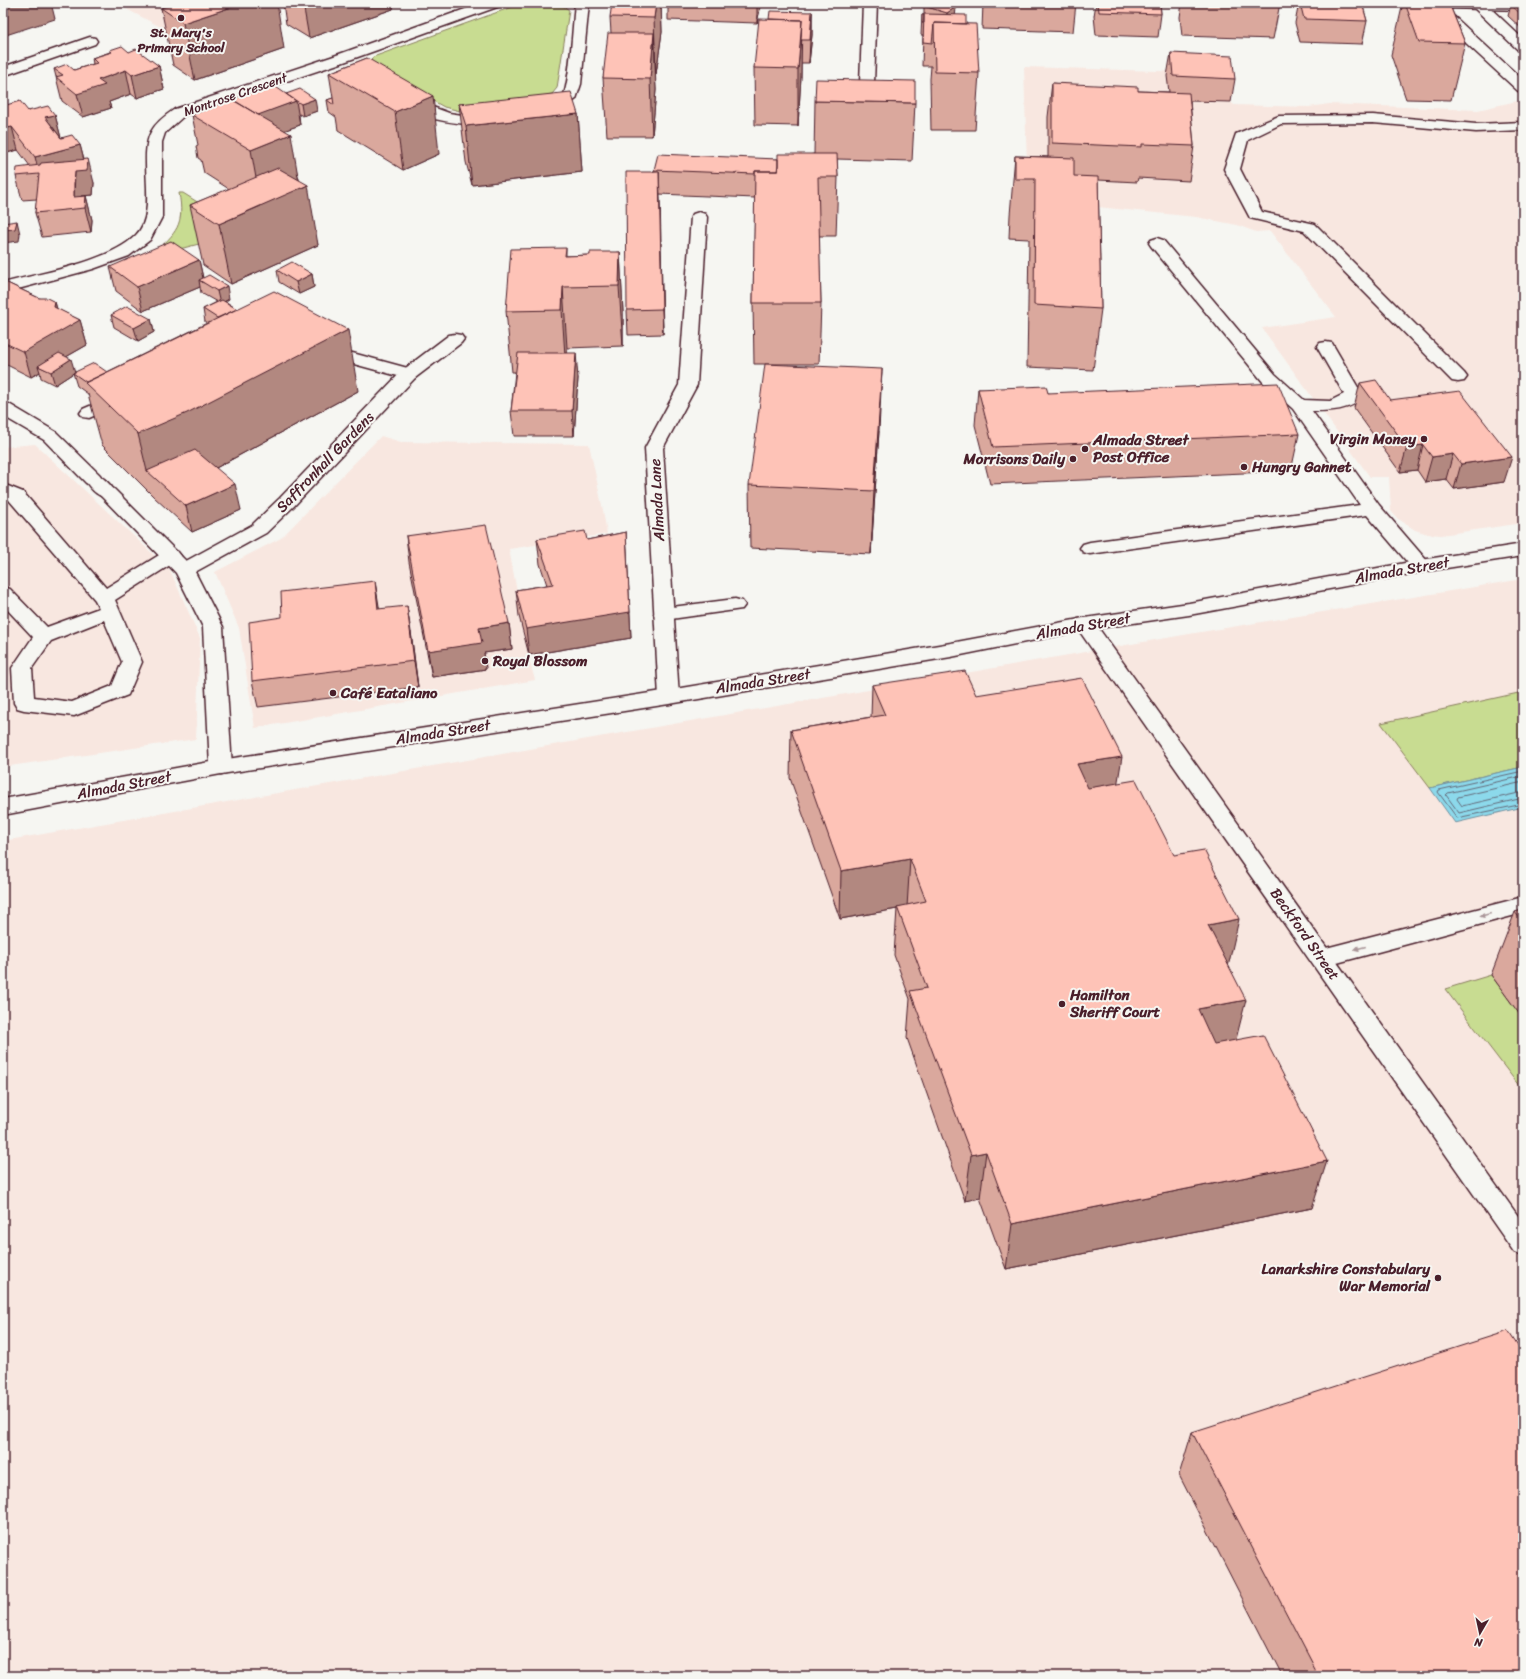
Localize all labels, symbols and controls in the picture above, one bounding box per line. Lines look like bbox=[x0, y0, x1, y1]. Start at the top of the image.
marker: St. Mary's Primary School bbox=[176, 13, 186, 23]
place label: St. Mary's Primary School bbox=[137, 21, 226, 59]
street label: Montrose Crescent bbox=[180, 66, 291, 123]
street label: Saffronhall Gardens bbox=[270, 405, 381, 519]
place label: Virgin Money bbox=[1330, 426, 1417, 452]
place label: Almada Street Post Office bbox=[1092, 427, 1190, 470]
marker: Virgin Money bbox=[1419, 434, 1429, 444]
marker: Almada Street Post Office bbox=[1080, 444, 1090, 454]
place label: Morrisons Daily bbox=[963, 446, 1066, 472]
marker: Morrisons Daily bbox=[1068, 454, 1078, 464]
place label: Hungry Gannet bbox=[1251, 454, 1352, 480]
street label: Almada Lane bbox=[642, 458, 672, 543]
marker: Hungry Gannet bbox=[1239, 462, 1249, 472]
street label: Almada Street bbox=[1352, 549, 1452, 591]
street label: Almada Street bbox=[1033, 605, 1133, 647]
place label: Royal Blossom bbox=[492, 648, 588, 674]
marker: Royal Blossom bbox=[480, 656, 490, 666]
street label: Almada Street bbox=[713, 661, 813, 701]
place label: Café Eataliano bbox=[340, 680, 438, 706]
marker: Café Eataliano bbox=[328, 688, 338, 698]
street label: Almada Street bbox=[393, 712, 493, 752]
street label: Almada Street bbox=[74, 763, 174, 807]
street label: Beckford Street bbox=[1263, 882, 1347, 986]
one-way arrow bbox=[1479, 912, 1491, 918]
one-way arrow bbox=[1353, 945, 1365, 951]
place label: Hamilton Sheriff Court bbox=[1069, 982, 1160, 1025]
marker: Hamilton Sheriff Court bbox=[1057, 999, 1067, 1009]
place label: Lanarkshire Constabulary War Memorial bbox=[1262, 1256, 1431, 1299]
marker: Lanarkshire Constabulary War Memorial bbox=[1433, 1273, 1443, 1283]
north arrow bbox=[1460, 1613, 1500, 1653]
text: N bbox=[1473, 1632, 1485, 1653]

